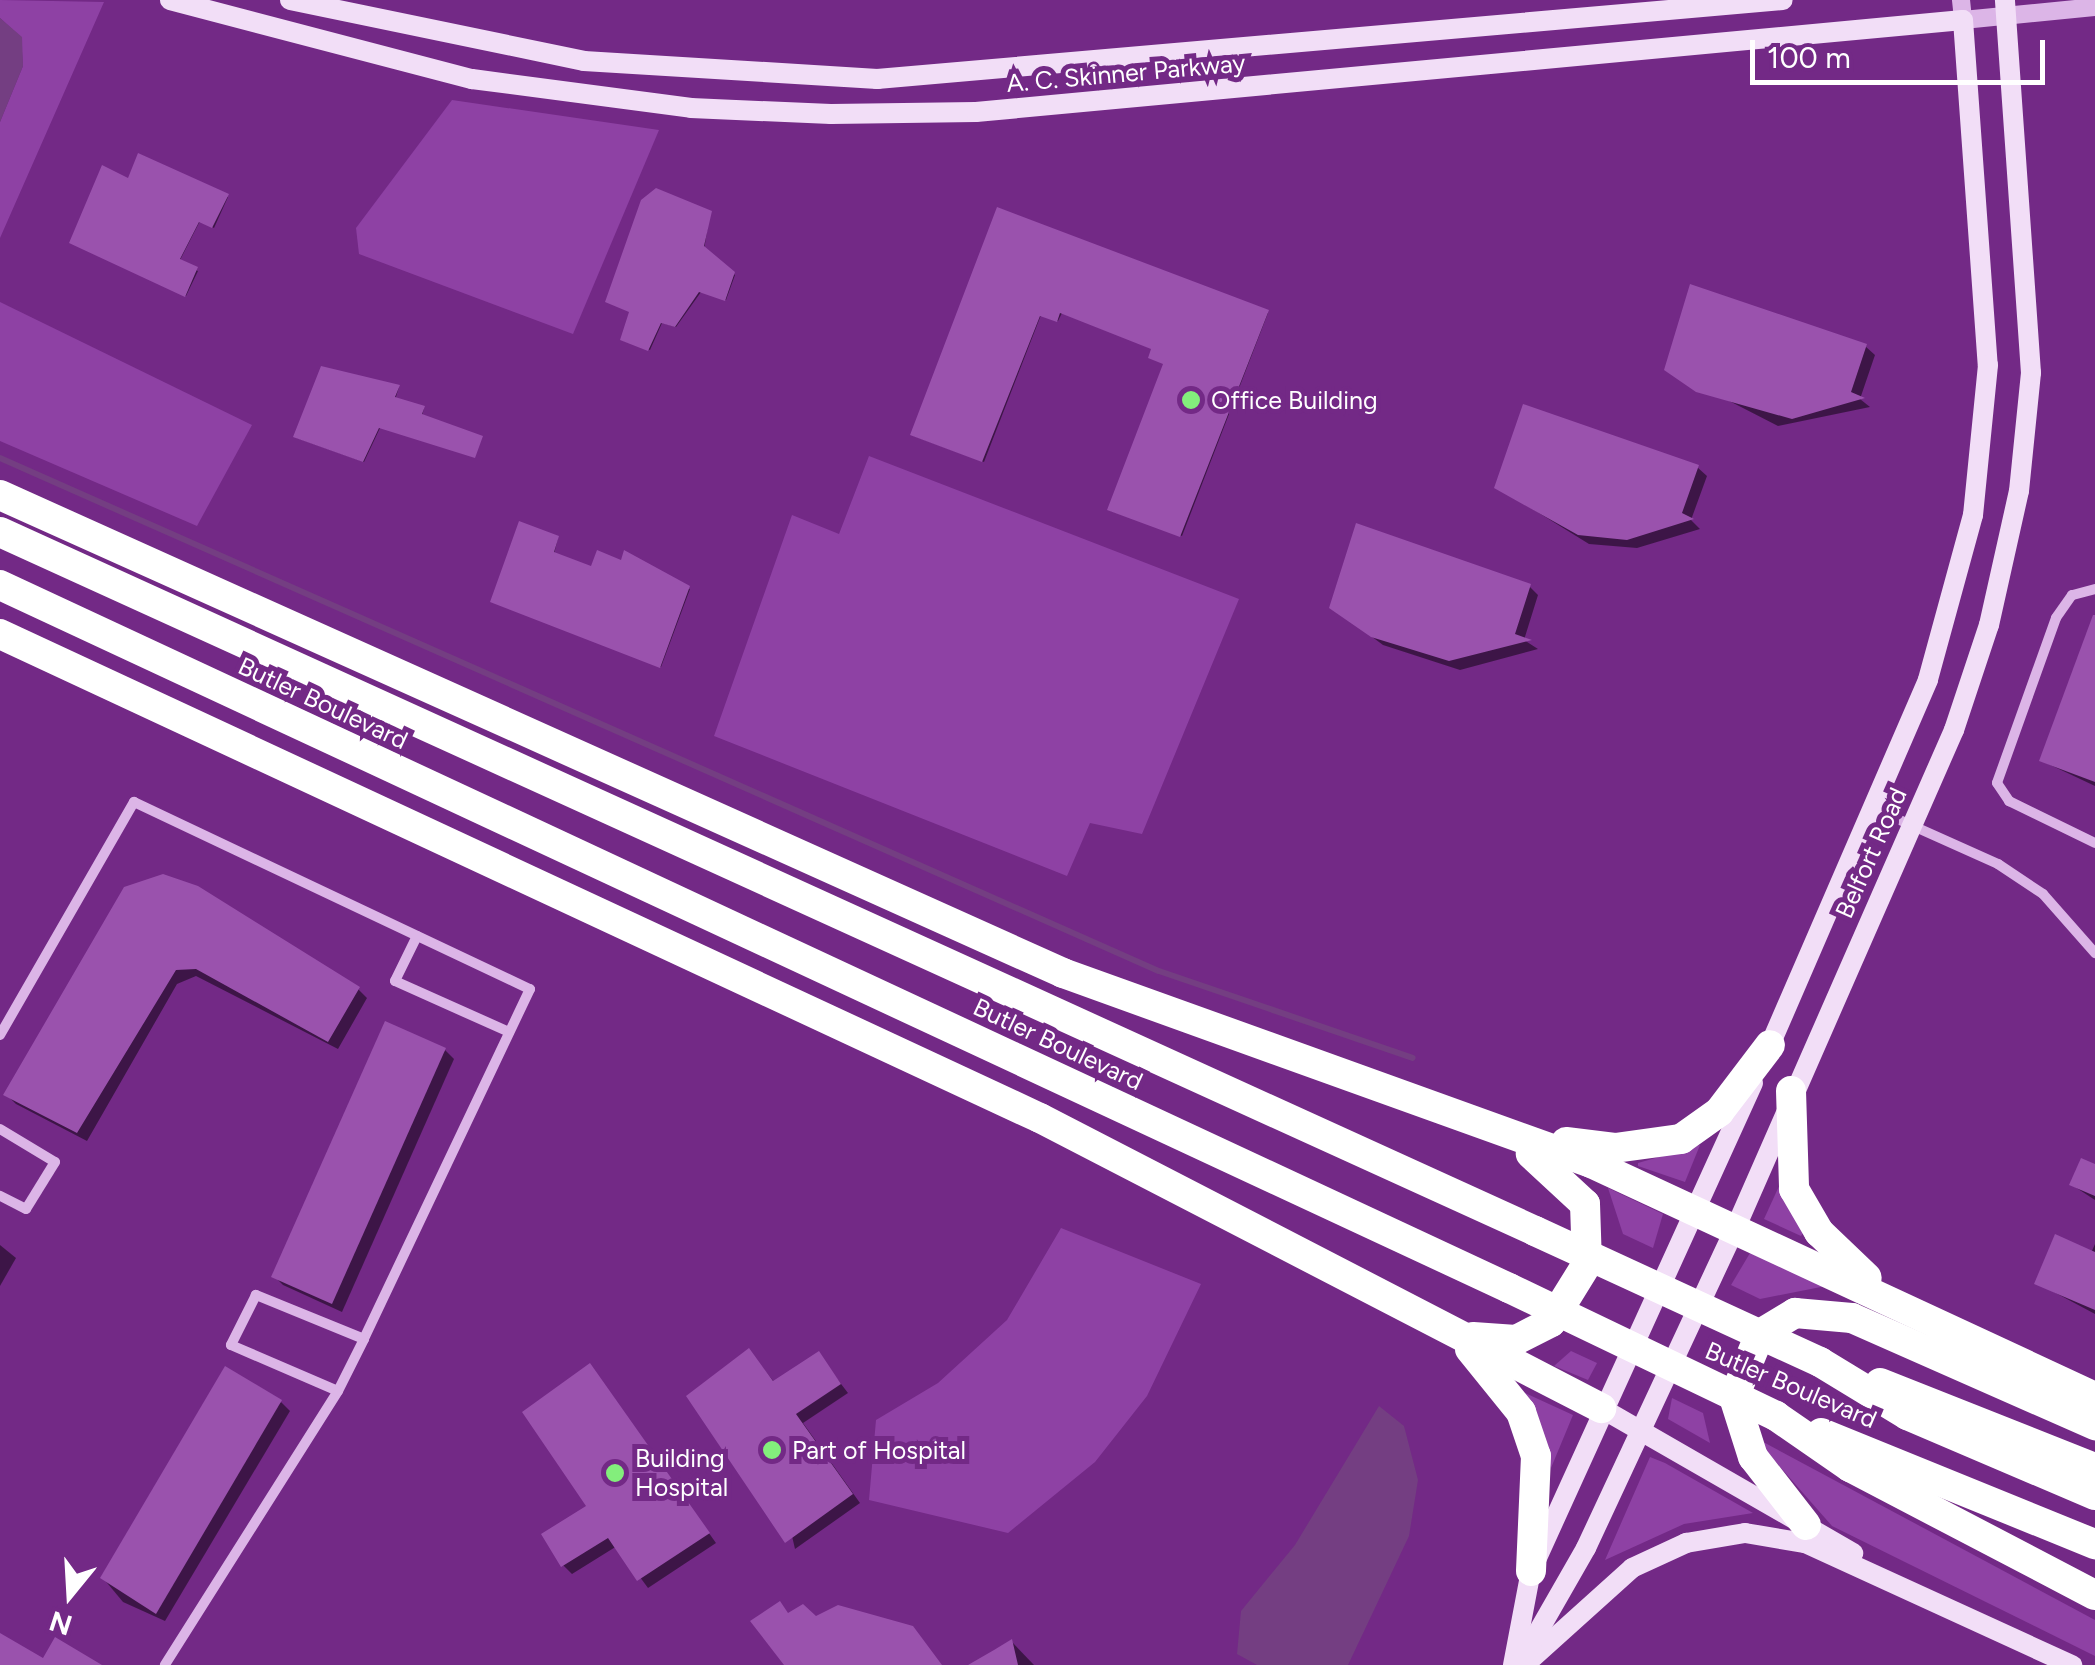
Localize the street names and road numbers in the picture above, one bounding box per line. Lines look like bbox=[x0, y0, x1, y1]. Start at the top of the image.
street label: A. C. Skinner Parkway bbox=[1005, 48, 1247, 98]
street label: Butler Boulevard bbox=[233, 651, 413, 755]
street label: Belfort Road bbox=[1829, 783, 1913, 923]
street label: Butler Boulevard bbox=[968, 992, 1148, 1096]
street label: Butler Boulevard bbox=[1701, 1335, 1881, 1435]

